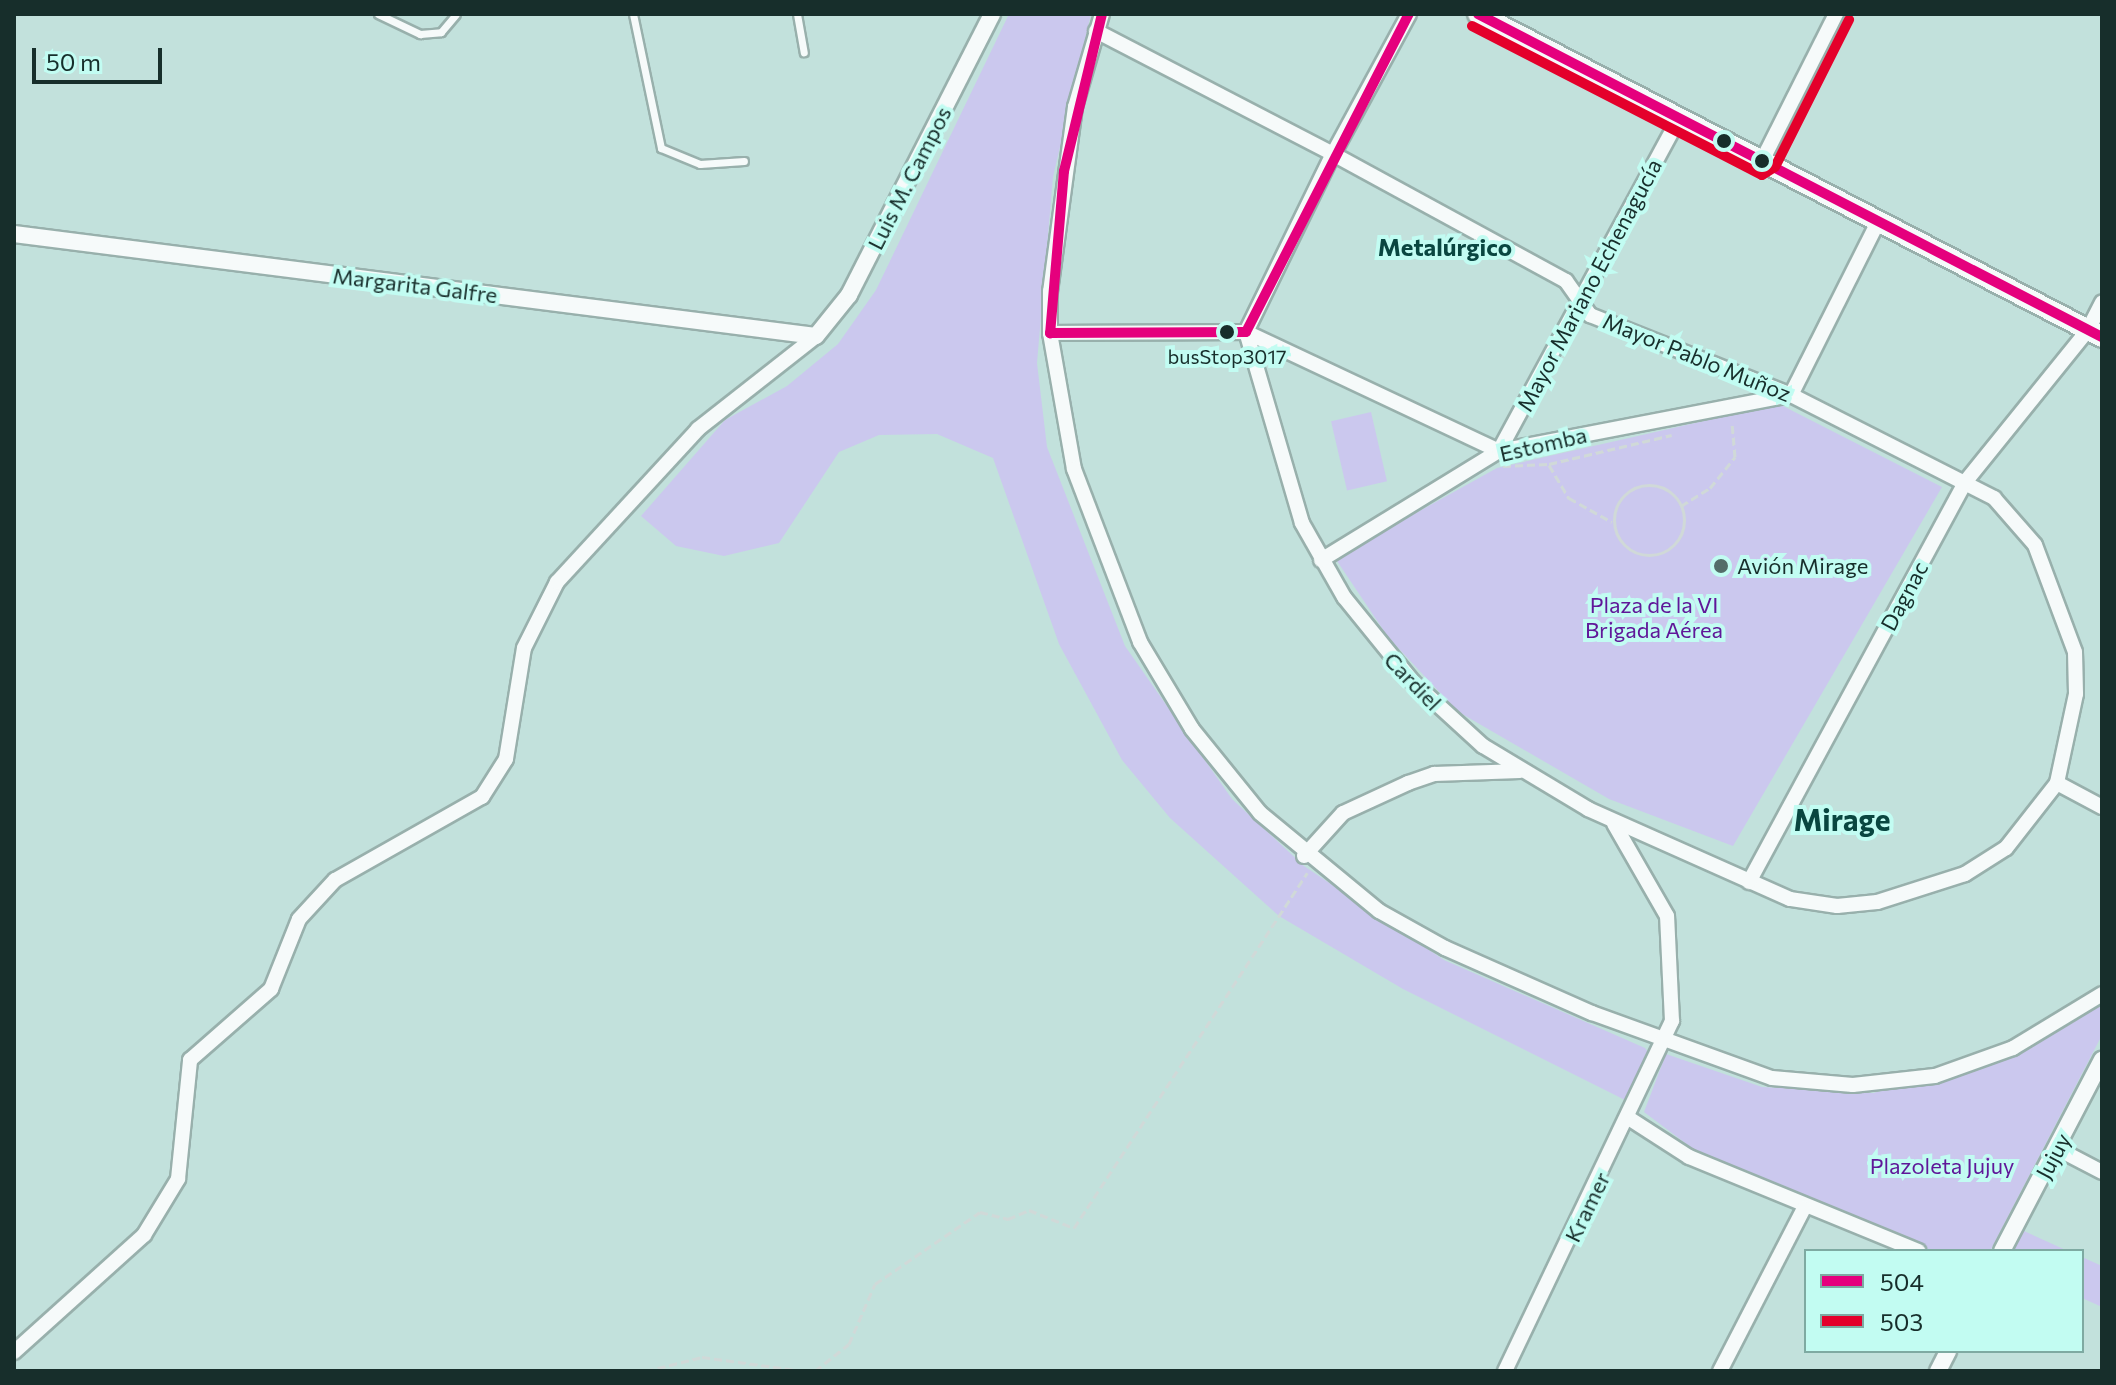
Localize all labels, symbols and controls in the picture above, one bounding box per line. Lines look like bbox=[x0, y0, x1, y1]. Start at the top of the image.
scale bar bbox=[36, 32, 166, 82]
text: 50 m bbox=[46, 47, 101, 76]
street label: Luis M. Campos bbox=[862, 102, 956, 254]
unlabelled marker bbox=[1716, 133, 1732, 149]
unlabelled marker bbox=[1754, 153, 1770, 169]
street label: Mayor Mariano Echenagucía bbox=[1511, 154, 1667, 416]
district label: Metalúrgico bbox=[1378, 233, 1512, 261]
street label: Margarita Galfre bbox=[331, 262, 499, 308]
street label: Mayor Pablo Muñoz bbox=[1599, 307, 1795, 407]
marker: busStop3017 bbox=[1219, 324, 1235, 340]
place label: busStop3017 bbox=[1167, 344, 1287, 368]
street label: Estomba bbox=[1497, 421, 1589, 467]
place label: Avión Mirage bbox=[1737, 553, 1868, 579]
marker: Avión Mirage bbox=[1712, 557, 1730, 575]
street label: Dagnac bbox=[1875, 557, 1933, 635]
park label: Plaza de la VI Brigada Aérea bbox=[1585, 591, 1723, 642]
street label: Cardiel bbox=[1379, 646, 1447, 716]
district label: Mirage bbox=[1793, 801, 1891, 837]
street label: Jujuy bbox=[2030, 1129, 2076, 1183]
park label: Plazoleta Jujuy bbox=[1870, 1153, 2014, 1179]
street label: Kramer bbox=[1559, 1168, 1615, 1246]
legend bbox=[1804, 1249, 2084, 1353]
text: 504 bbox=[1880, 1267, 1924, 1296]
text: 503 bbox=[1880, 1307, 1923, 1336]

